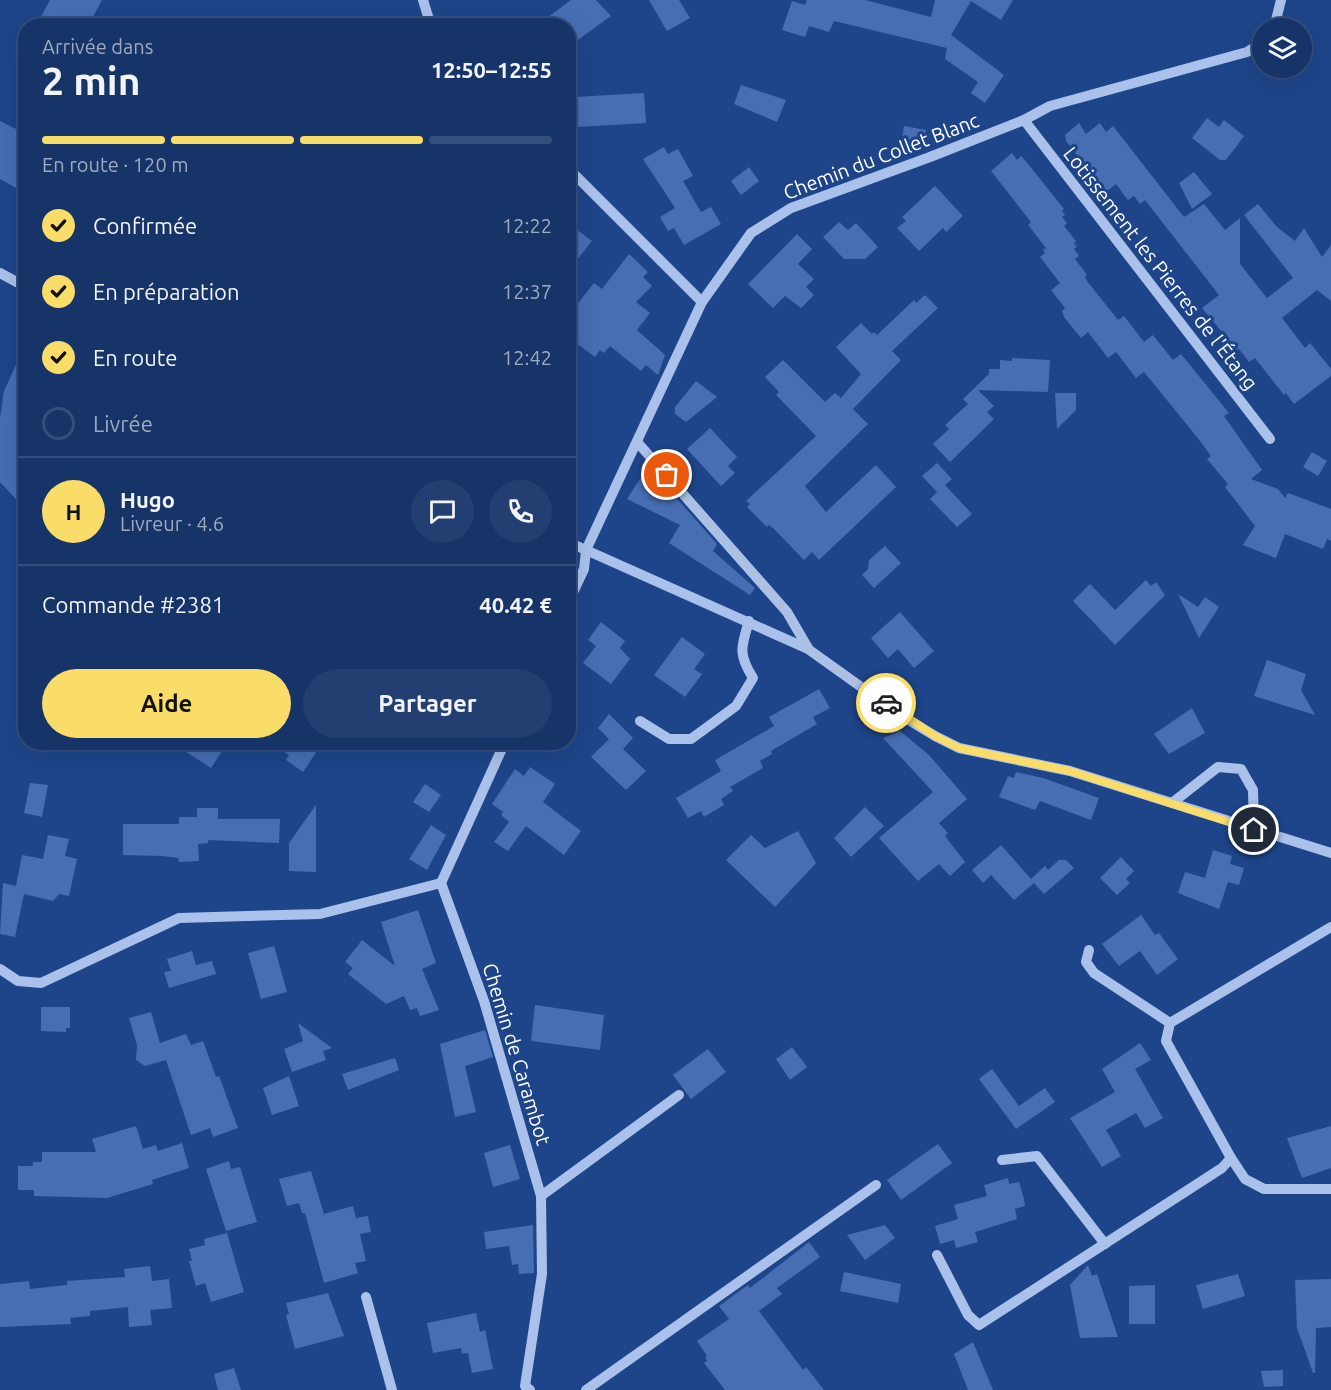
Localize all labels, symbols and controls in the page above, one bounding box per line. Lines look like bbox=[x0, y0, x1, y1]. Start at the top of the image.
map controls bbox=[1252, 18, 1312, 78]
button: layers bbox=[1252, 18, 1312, 78]
text: Arrivée dans bbox=[42, 35, 153, 58]
text: 12:50–12:55 bbox=[431, 57, 552, 82]
text: 2 min bbox=[42, 59, 141, 102]
street label: Chemin du Collet Blanc bbox=[780, 108, 982, 204]
street label: Lotissement les Pierres de l'Étang bbox=[1059, 142, 1263, 394]
text: En route · 120 m bbox=[42, 153, 189, 176]
icon: check bbox=[42, 209, 75, 242]
text: Confirmée bbox=[93, 213, 197, 238]
text: 12:22 bbox=[502, 214, 552, 237]
icon: check bbox=[42, 275, 75, 308]
text: En préparation bbox=[93, 279, 240, 304]
text: 12:37 bbox=[502, 280, 552, 303]
icon: check bbox=[42, 341, 75, 374]
text: En route bbox=[93, 345, 177, 370]
text: 12:42 bbox=[502, 346, 552, 369]
text: Livrée bbox=[93, 411, 153, 436]
pin bbox=[641, 449, 692, 500]
icon: bag bbox=[650, 458, 683, 491]
button: chat bbox=[411, 480, 474, 543]
button: phone bbox=[489, 480, 552, 543]
text: Hugo bbox=[120, 487, 175, 512]
text: H bbox=[66, 499, 81, 524]
text: Livreur · 4.6 bbox=[120, 512, 224, 535]
text: Commande #2381 bbox=[42, 592, 224, 617]
text: 40.42 € bbox=[479, 592, 552, 617]
button: Aide bbox=[42, 669, 291, 738]
button: Partager bbox=[303, 669, 552, 738]
courier bbox=[856, 673, 916, 733]
icon: car bbox=[870, 687, 903, 720]
pin bbox=[1228, 804, 1279, 855]
icon: home bbox=[1237, 813, 1270, 846]
street label: Chemin de Carambot bbox=[478, 960, 556, 1148]

